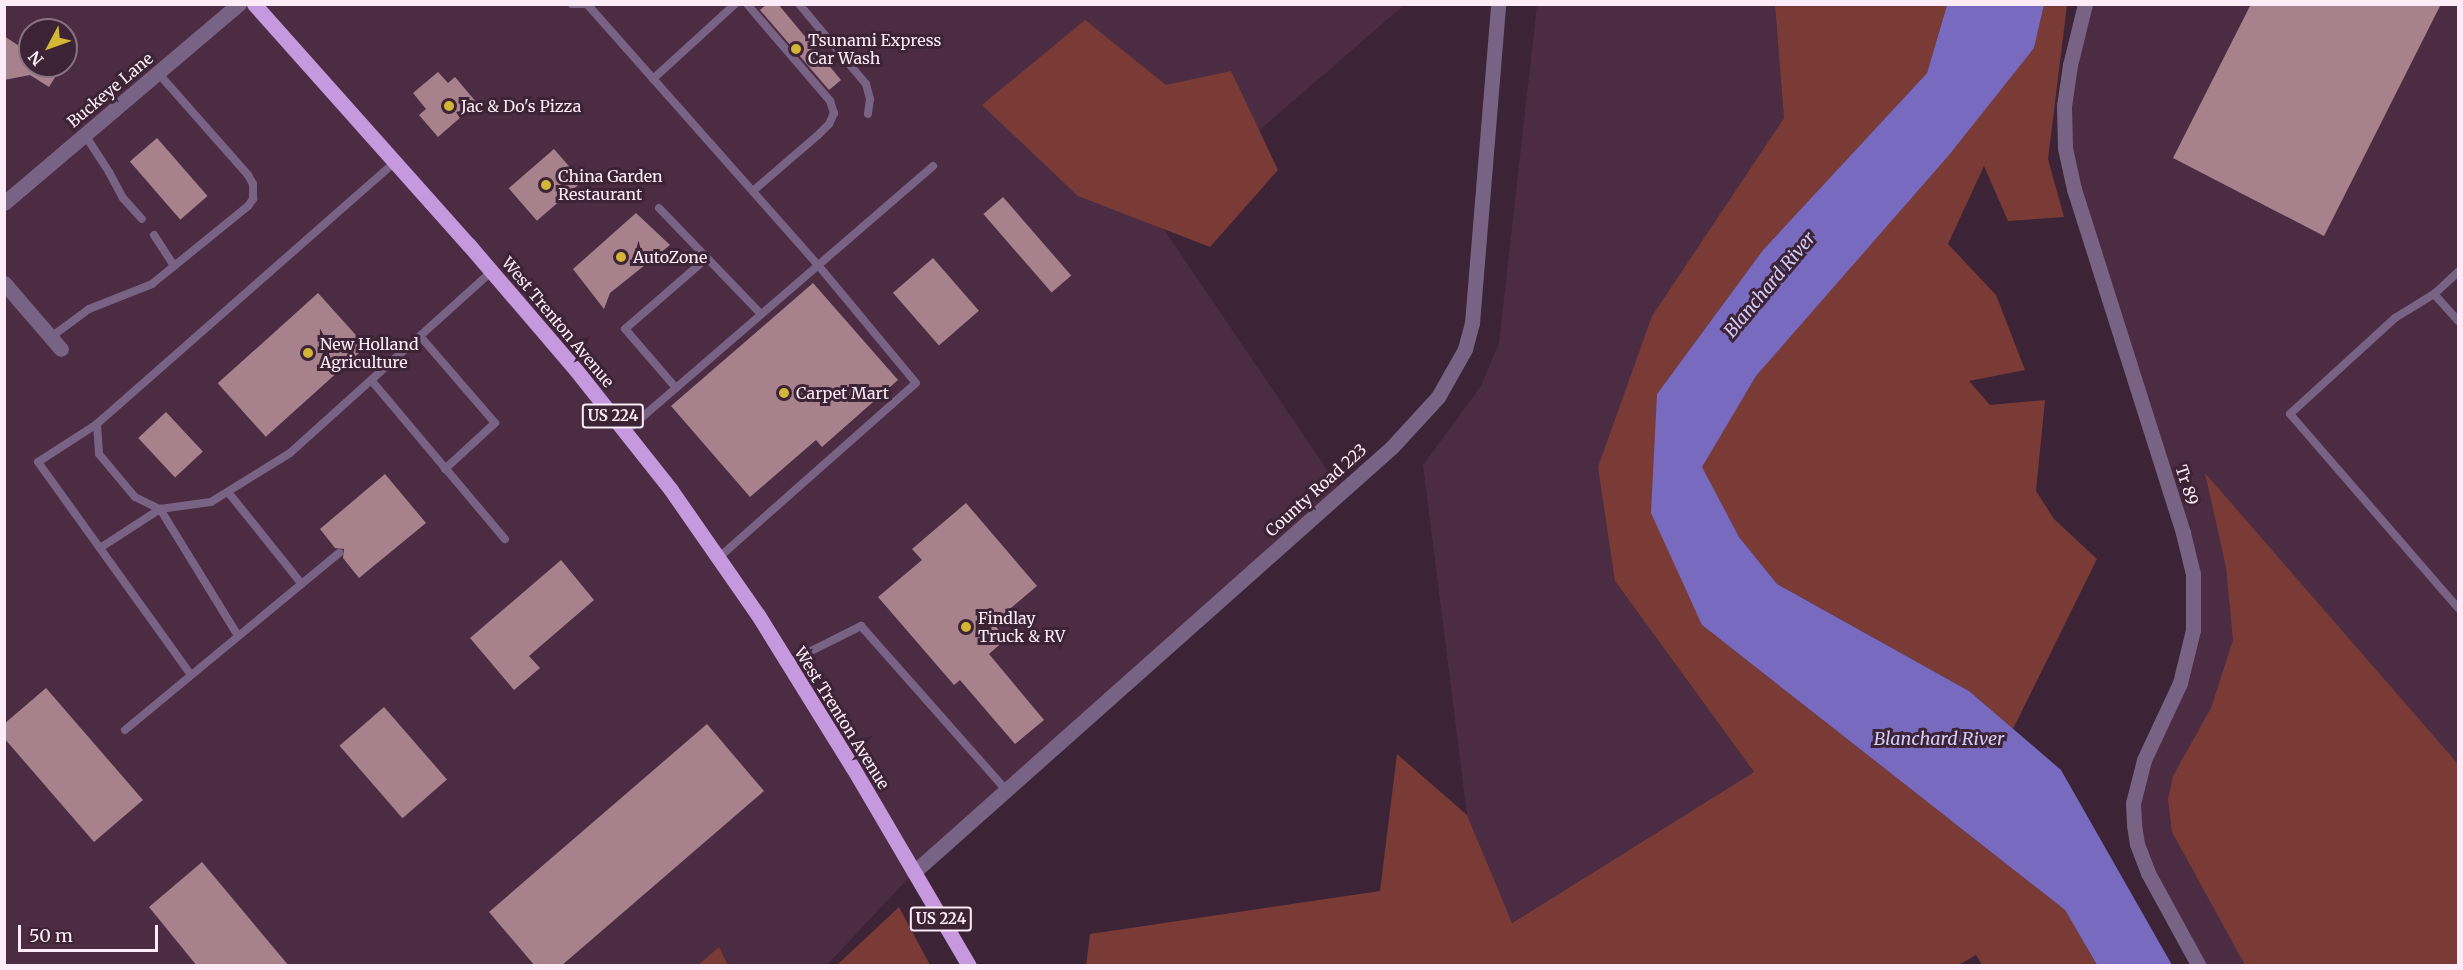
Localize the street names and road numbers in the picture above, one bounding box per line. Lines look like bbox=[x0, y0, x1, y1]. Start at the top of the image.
street label: Buckeye Lane bbox=[63, 49, 157, 131]
street label: West Trenton Avenue bbox=[498, 253, 618, 391]
road number: US 224 bbox=[582, 404, 644, 428]
street label: County Road 223 bbox=[1262, 440, 1370, 540]
street label: Tr 89 bbox=[2172, 463, 2202, 507]
street label: West Trenton Avenue bbox=[790, 643, 894, 793]
road number: US 224 bbox=[910, 907, 972, 931]

